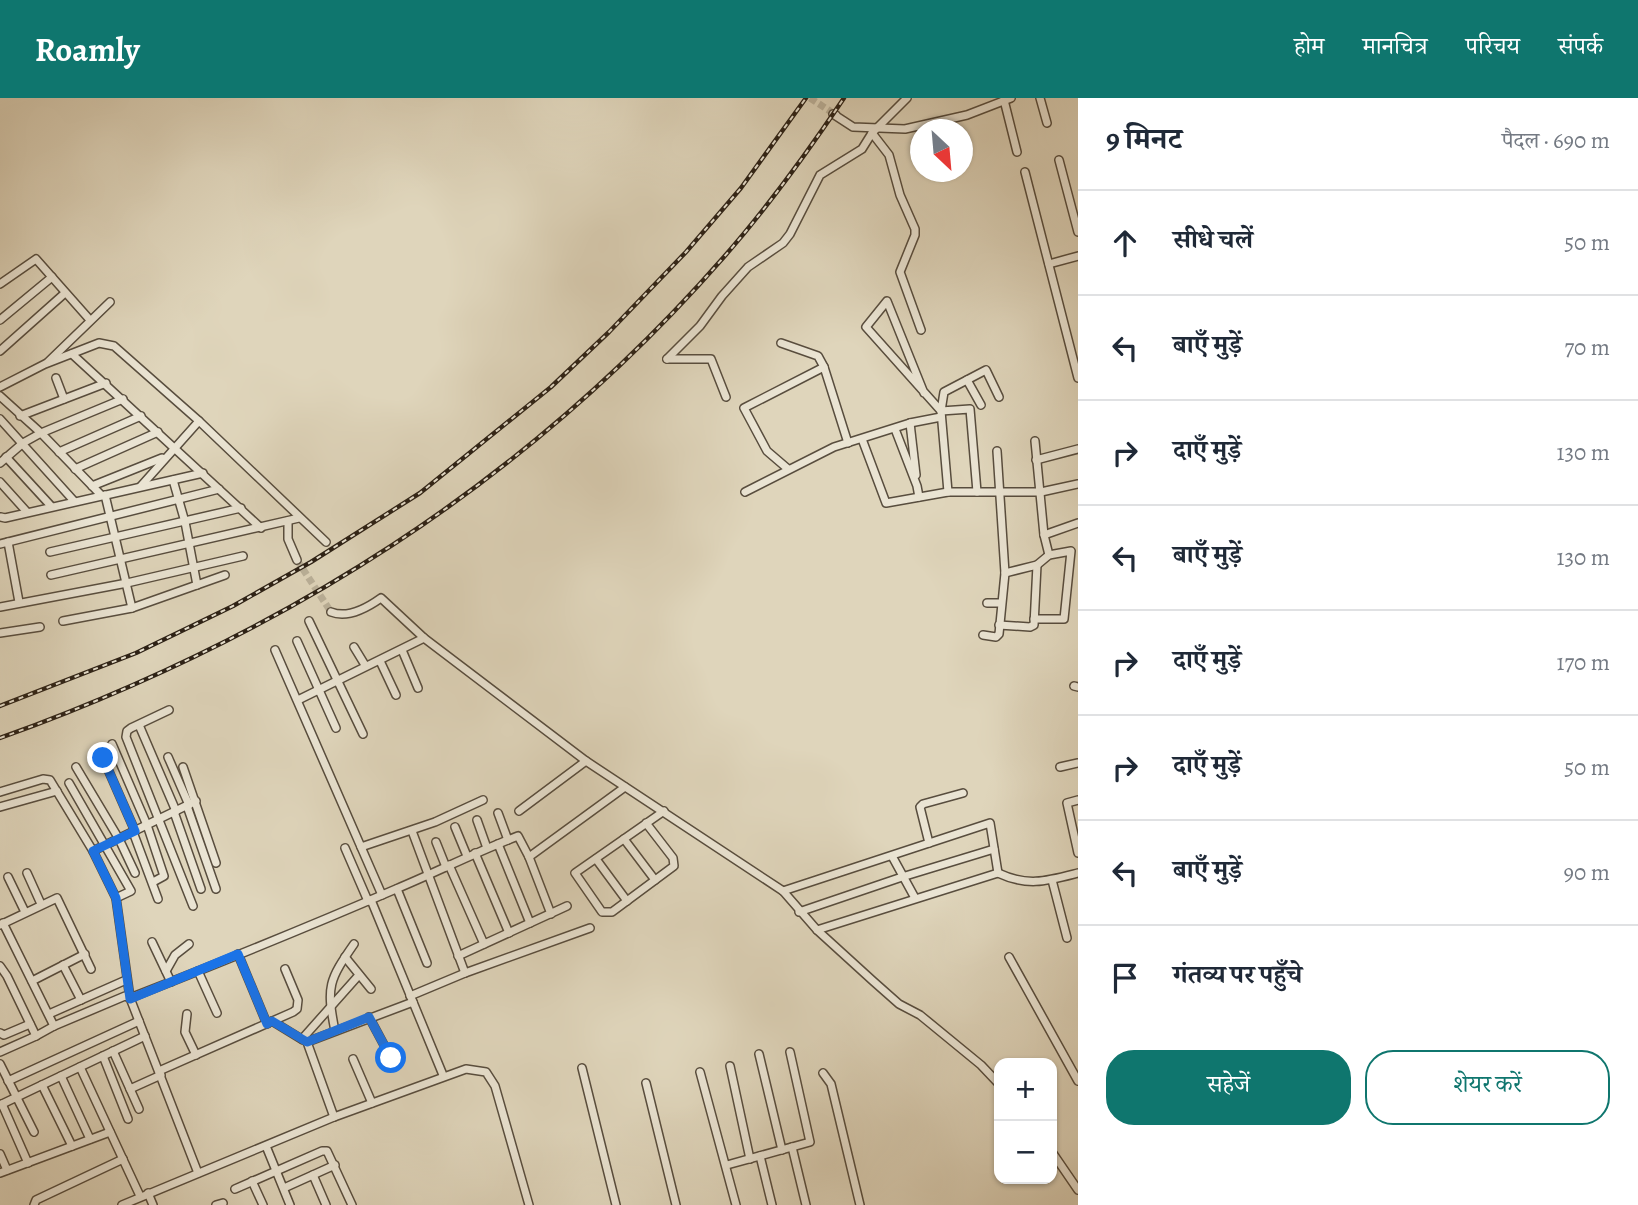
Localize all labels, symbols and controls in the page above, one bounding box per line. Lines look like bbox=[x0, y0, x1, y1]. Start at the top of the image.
text: Roamly bbox=[35, 27, 140, 72]
text: होम bbox=[1294, 30, 1324, 62]
text: मानचित्र bbox=[1362, 30, 1428, 62]
text: परिचय bbox=[1466, 30, 1520, 62]
text: संपर्क bbox=[1558, 30, 1603, 62]
north arrow bbox=[910, 119, 973, 182]
text: 9 मिनट bbox=[1106, 119, 1182, 159]
text: पैदल · 690 m bbox=[1502, 125, 1610, 156]
text: सीधे चलें bbox=[1173, 222, 1253, 257]
icon: ahead bbox=[1106, 224, 1144, 262]
text: 50 m bbox=[1564, 227, 1610, 258]
text: बाएँ मुड़ें bbox=[1173, 327, 1242, 362]
icon: left bbox=[1106, 329, 1144, 367]
text: 70 m bbox=[1564, 332, 1610, 363]
text: दाएँ मुड़ें bbox=[1173, 432, 1241, 467]
icon: right bbox=[1106, 434, 1144, 472]
text: 130 m bbox=[1557, 437, 1610, 468]
text: बाएँ मुड़ें bbox=[1173, 537, 1242, 572]
icon: left bbox=[1106, 539, 1144, 577]
text: 130 m bbox=[1557, 542, 1610, 573]
text: दाएँ मुड़ें bbox=[1173, 642, 1241, 677]
icon: right bbox=[1106, 644, 1144, 682]
text: 170 m bbox=[1557, 647, 1610, 678]
route end bbox=[87, 742, 118, 773]
text: दाएँ मुड़ें bbox=[1173, 747, 1241, 782]
icon: right bbox=[1106, 749, 1144, 787]
text: 50 m bbox=[1564, 752, 1610, 783]
text: बाएँ मुड़ें bbox=[1173, 852, 1242, 887]
icon: left bbox=[1106, 854, 1144, 892]
text: 90 m bbox=[1564, 857, 1610, 888]
text: गंतव्य पर पहुँचे bbox=[1173, 957, 1302, 992]
icon: arrive bbox=[1106, 959, 1144, 997]
route start bbox=[375, 1042, 406, 1073]
button: सहेजें bbox=[1106, 1050, 1351, 1125]
button: शेयर करें bbox=[1365, 1050, 1610, 1125]
map controls bbox=[994, 1058, 1057, 1184]
button: + bbox=[994, 1058, 1057, 1121]
button: − bbox=[994, 1121, 1057, 1184]

